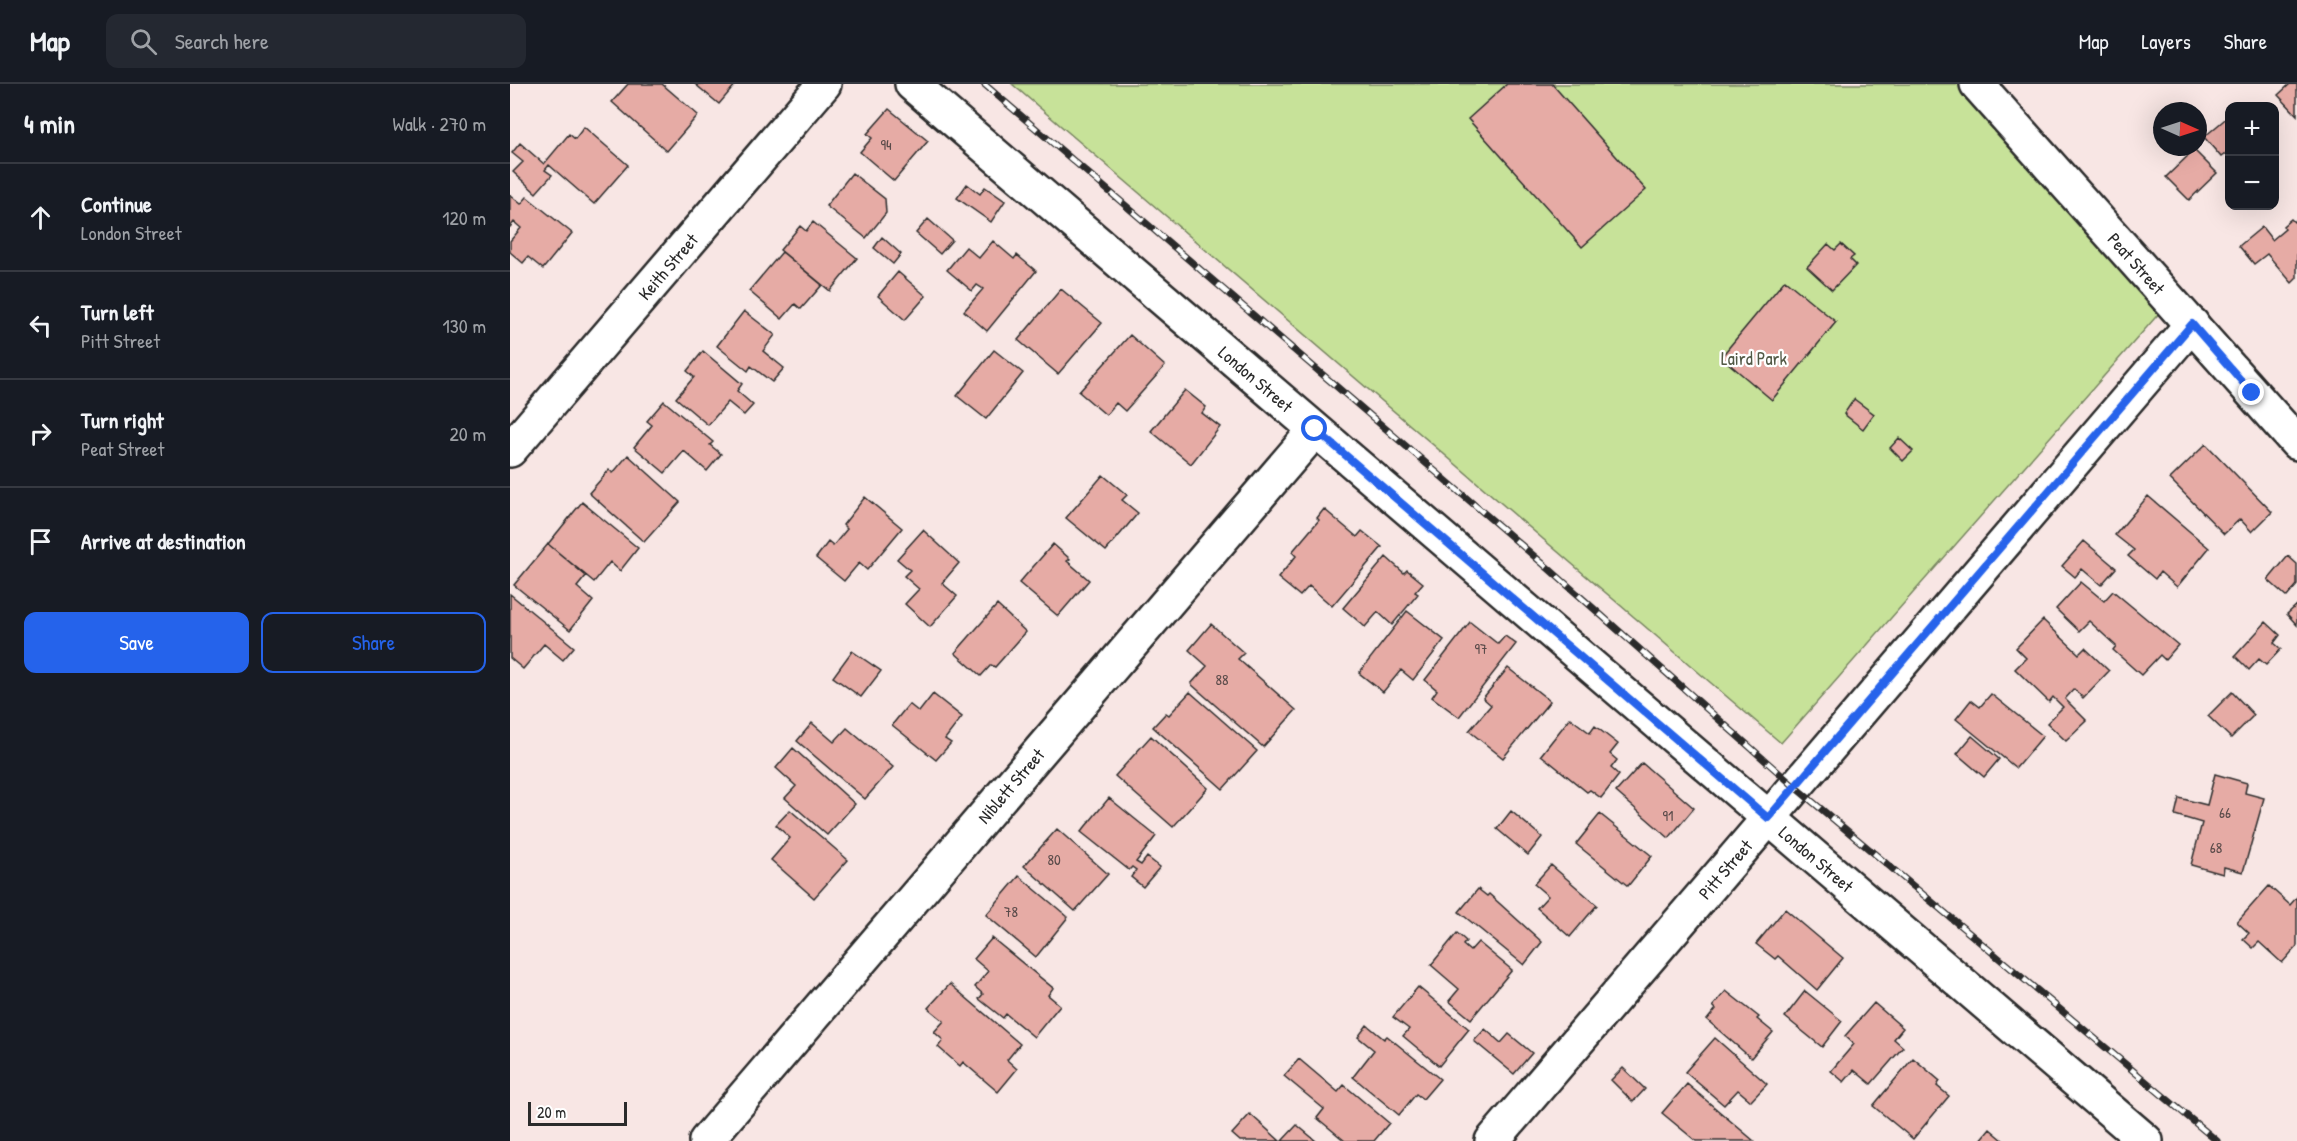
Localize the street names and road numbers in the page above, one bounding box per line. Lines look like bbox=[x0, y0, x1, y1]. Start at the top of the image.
street label: Keith Street bbox=[632, 227, 704, 305]
street label: Peat Street bbox=[2102, 227, 2172, 300]
street label: London Street bbox=[1213, 340, 1299, 418]
street label: Niblett Street bbox=[971, 742, 1050, 828]
street label: London Street bbox=[1774, 820, 1860, 898]
street label: Pitt Street bbox=[1692, 833, 1758, 904]

